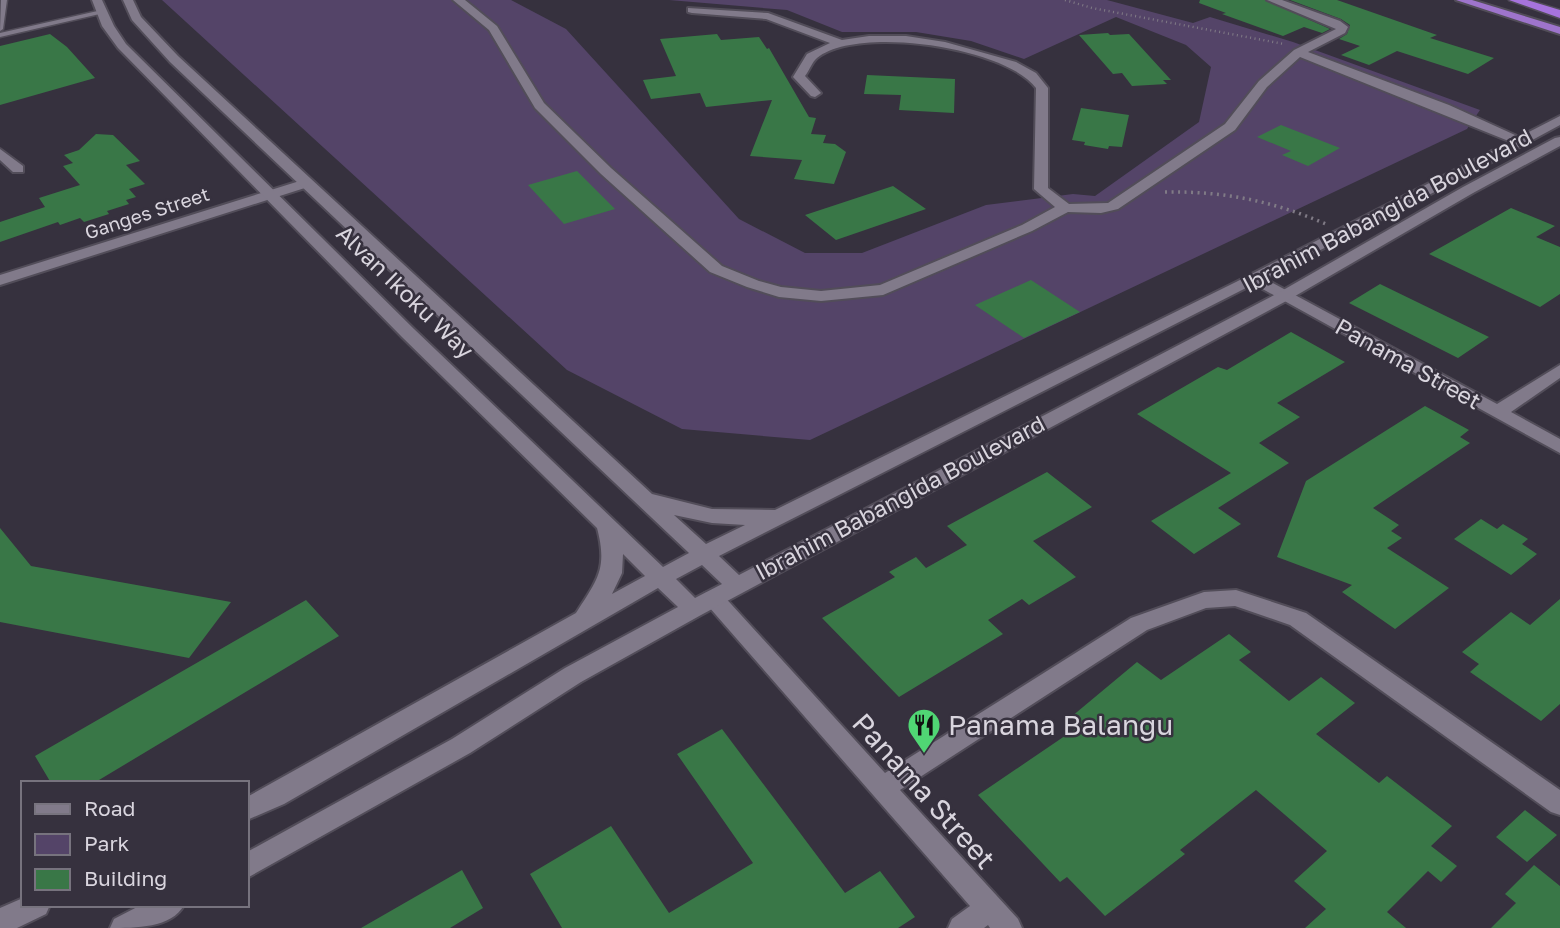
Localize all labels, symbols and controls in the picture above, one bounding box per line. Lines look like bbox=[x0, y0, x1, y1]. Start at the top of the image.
street label: Ibrahim Babangida Boulevard bbox=[1237, 122, 1536, 298]
street label: Ganges Street bbox=[82, 182, 212, 243]
street label: Alvan Ikoku Way bbox=[331, 219, 480, 364]
street label: Panama Street bbox=[1331, 312, 1486, 415]
street label: Ibrahim Babangida Boulevard bbox=[750, 409, 1049, 585]
street label: Panama Street bbox=[846, 706, 1003, 875]
restaurant icon: Panama Balangu bbox=[905, 706, 943, 755]
place label: Panama Balangu bbox=[948, 708, 1173, 741]
legend bbox=[21, 781, 248, 907]
text: Road bbox=[84, 795, 135, 821]
text: Park bbox=[84, 830, 130, 856]
text: Building bbox=[84, 865, 167, 891]

